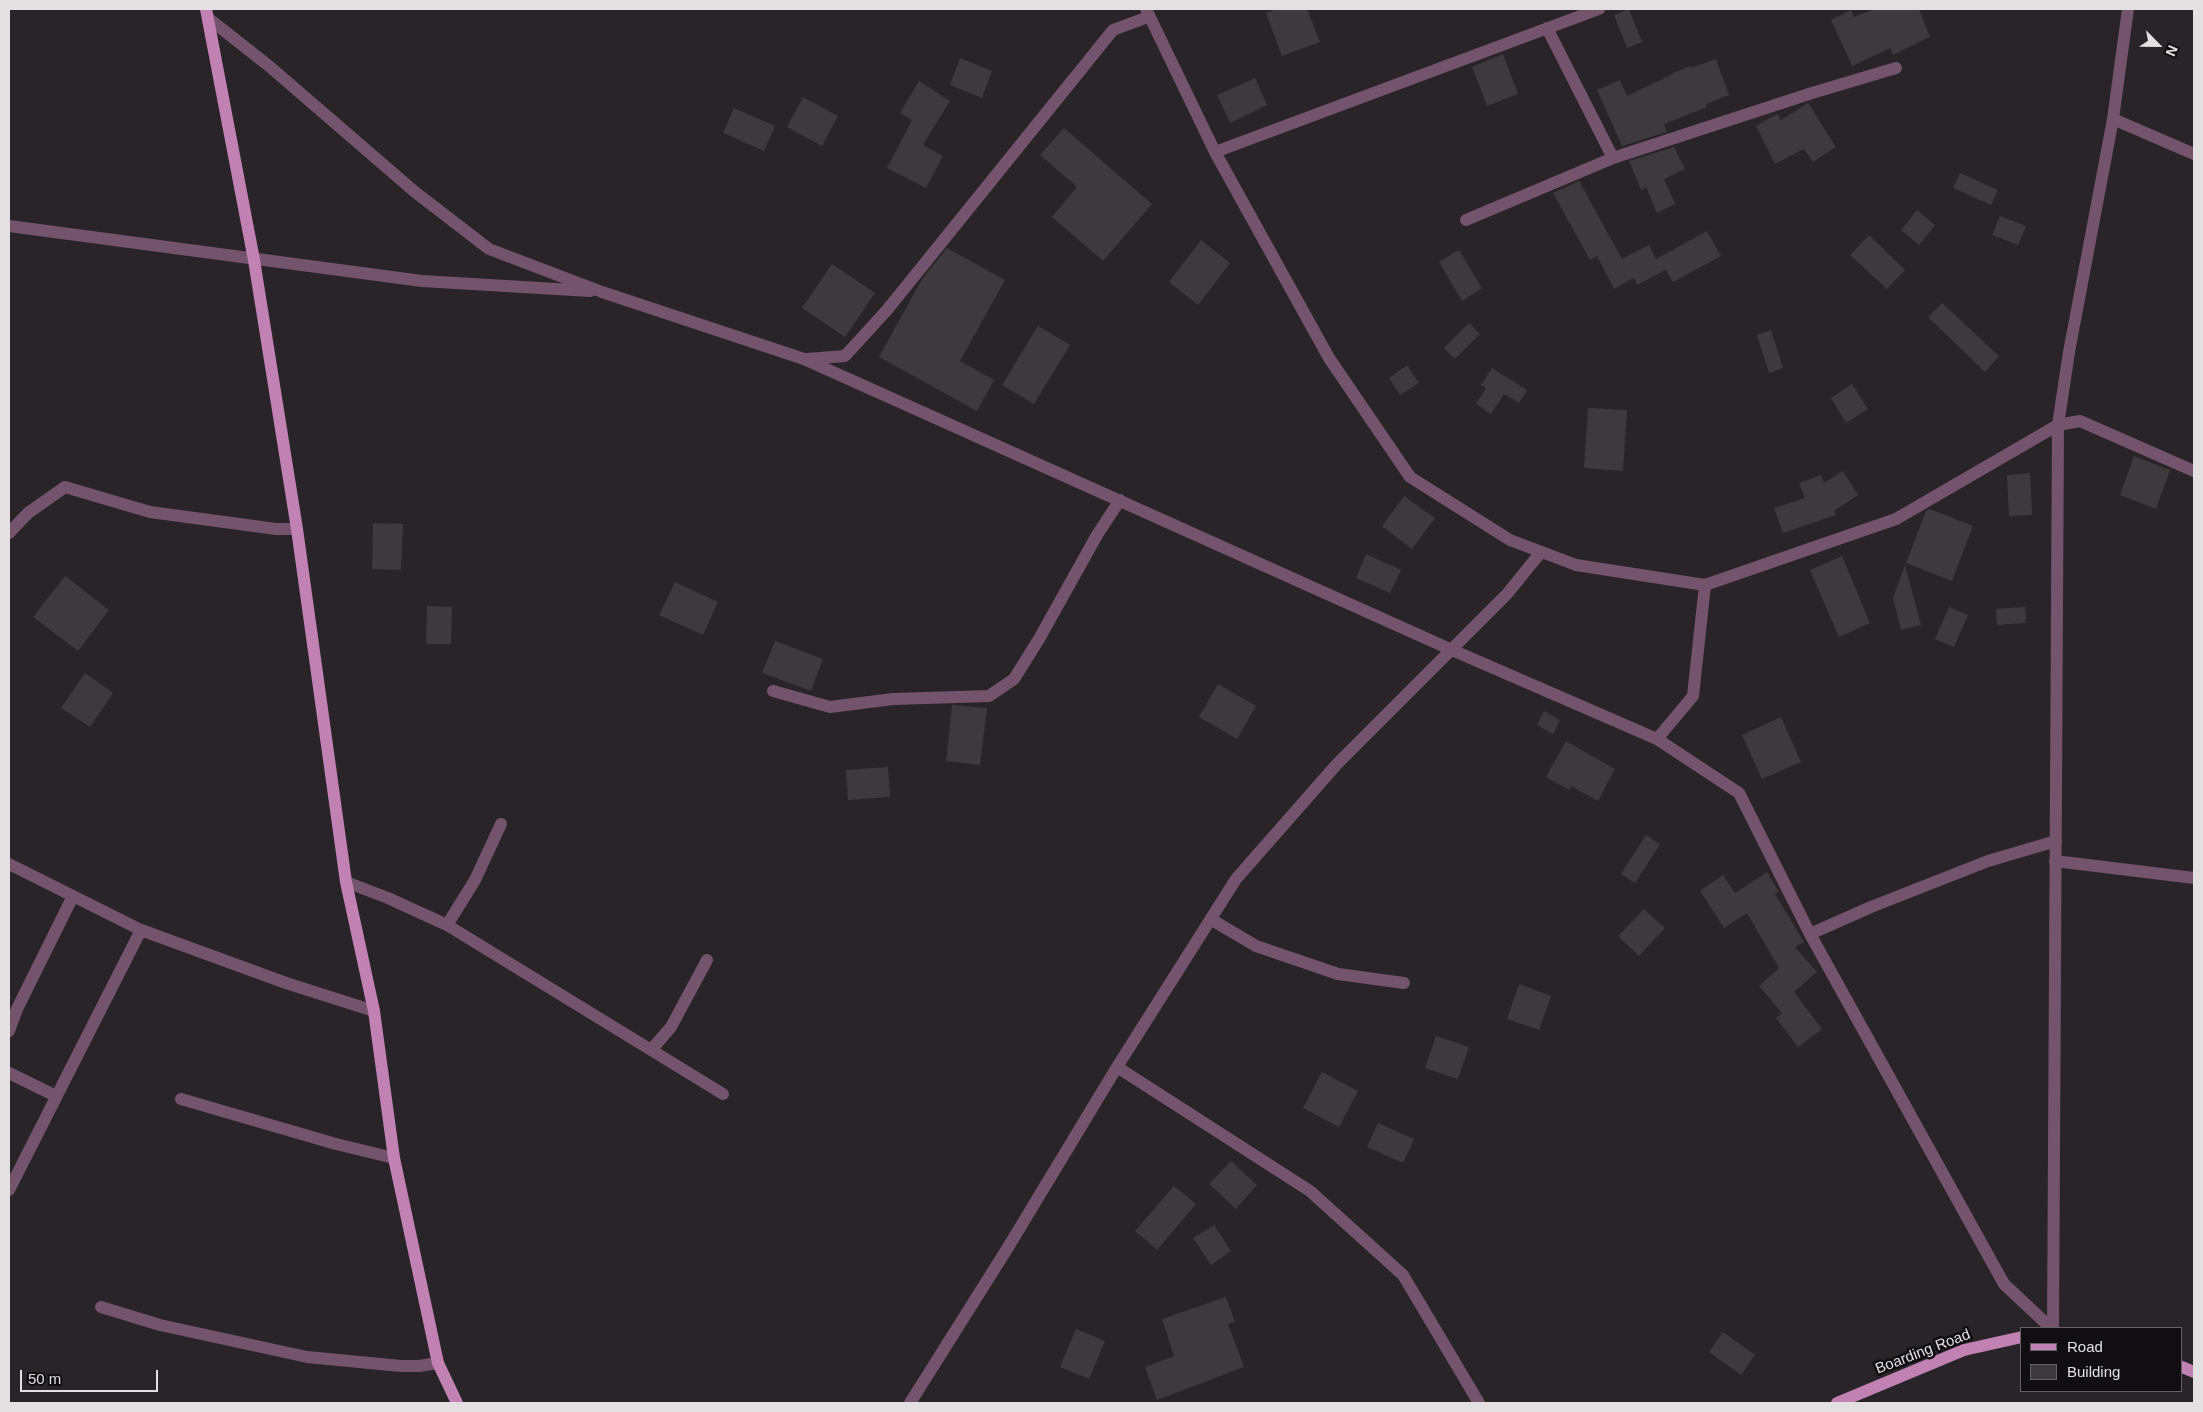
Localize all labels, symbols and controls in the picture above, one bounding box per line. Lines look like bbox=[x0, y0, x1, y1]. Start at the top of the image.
north arrow bbox=[2133, 20, 2183, 70]
text: N bbox=[2162, 43, 2181, 59]
street label: Boarding Road bbox=[1873, 1326, 1973, 1378]
legend bbox=[2020, 1327, 2183, 1392]
text: Road bbox=[2067, 1338, 2103, 1355]
scale bar bbox=[22, 1360, 160, 1392]
text: Building bbox=[2067, 1363, 2120, 1380]
text: 50 m bbox=[28, 1370, 61, 1387]

